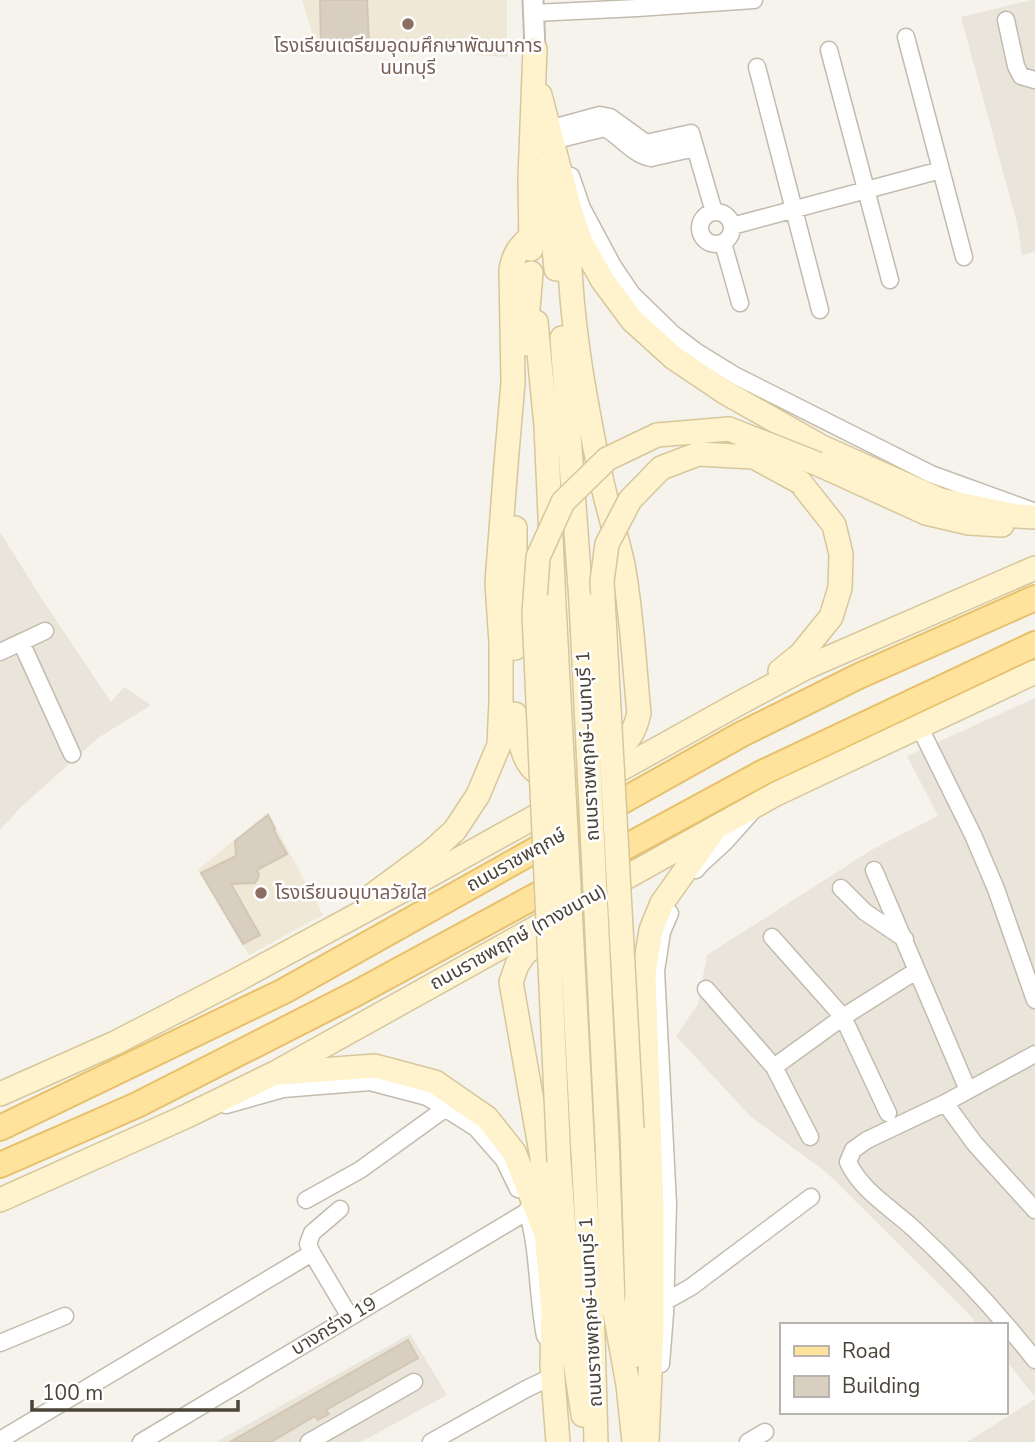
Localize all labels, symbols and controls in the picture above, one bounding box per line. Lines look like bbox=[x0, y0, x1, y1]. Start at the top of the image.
marker: โรงเรียนเตรียมอุดมศึกษาพัฒนาการ นนทบุรี bbox=[400, 16, 416, 32]
place label: โรงเรียนเตรียมอุดมศึกษาพัฒนาการ นนทบุรี bbox=[274, 33, 542, 81]
street label: ถนนราชพฤกษ์-นนทบุรี 1 bbox=[570, 650, 606, 842]
street label: ถนนราชพฤกษ์ bbox=[461, 822, 571, 898]
street label: ถนนราชพฤกษ์ (ทางขนาน) bbox=[425, 878, 611, 996]
place label: โรงเรียนอนุบาลวัยใส bbox=[275, 880, 427, 906]
marker: โรงเรียนอนุบาลวัยใส bbox=[253, 885, 269, 901]
street label: ถนนราชพฤกษ์-นนทบุรี 1 bbox=[573, 1216, 609, 1408]
street label: บางกร่าง 19 bbox=[286, 1290, 382, 1362]
legend bbox=[780, 1323, 1007, 1414]
text: Road bbox=[842, 1337, 891, 1365]
scale bar bbox=[32, 1368, 238, 1412]
text: Building bbox=[842, 1372, 920, 1400]
text: 100 m bbox=[42, 1379, 103, 1407]

